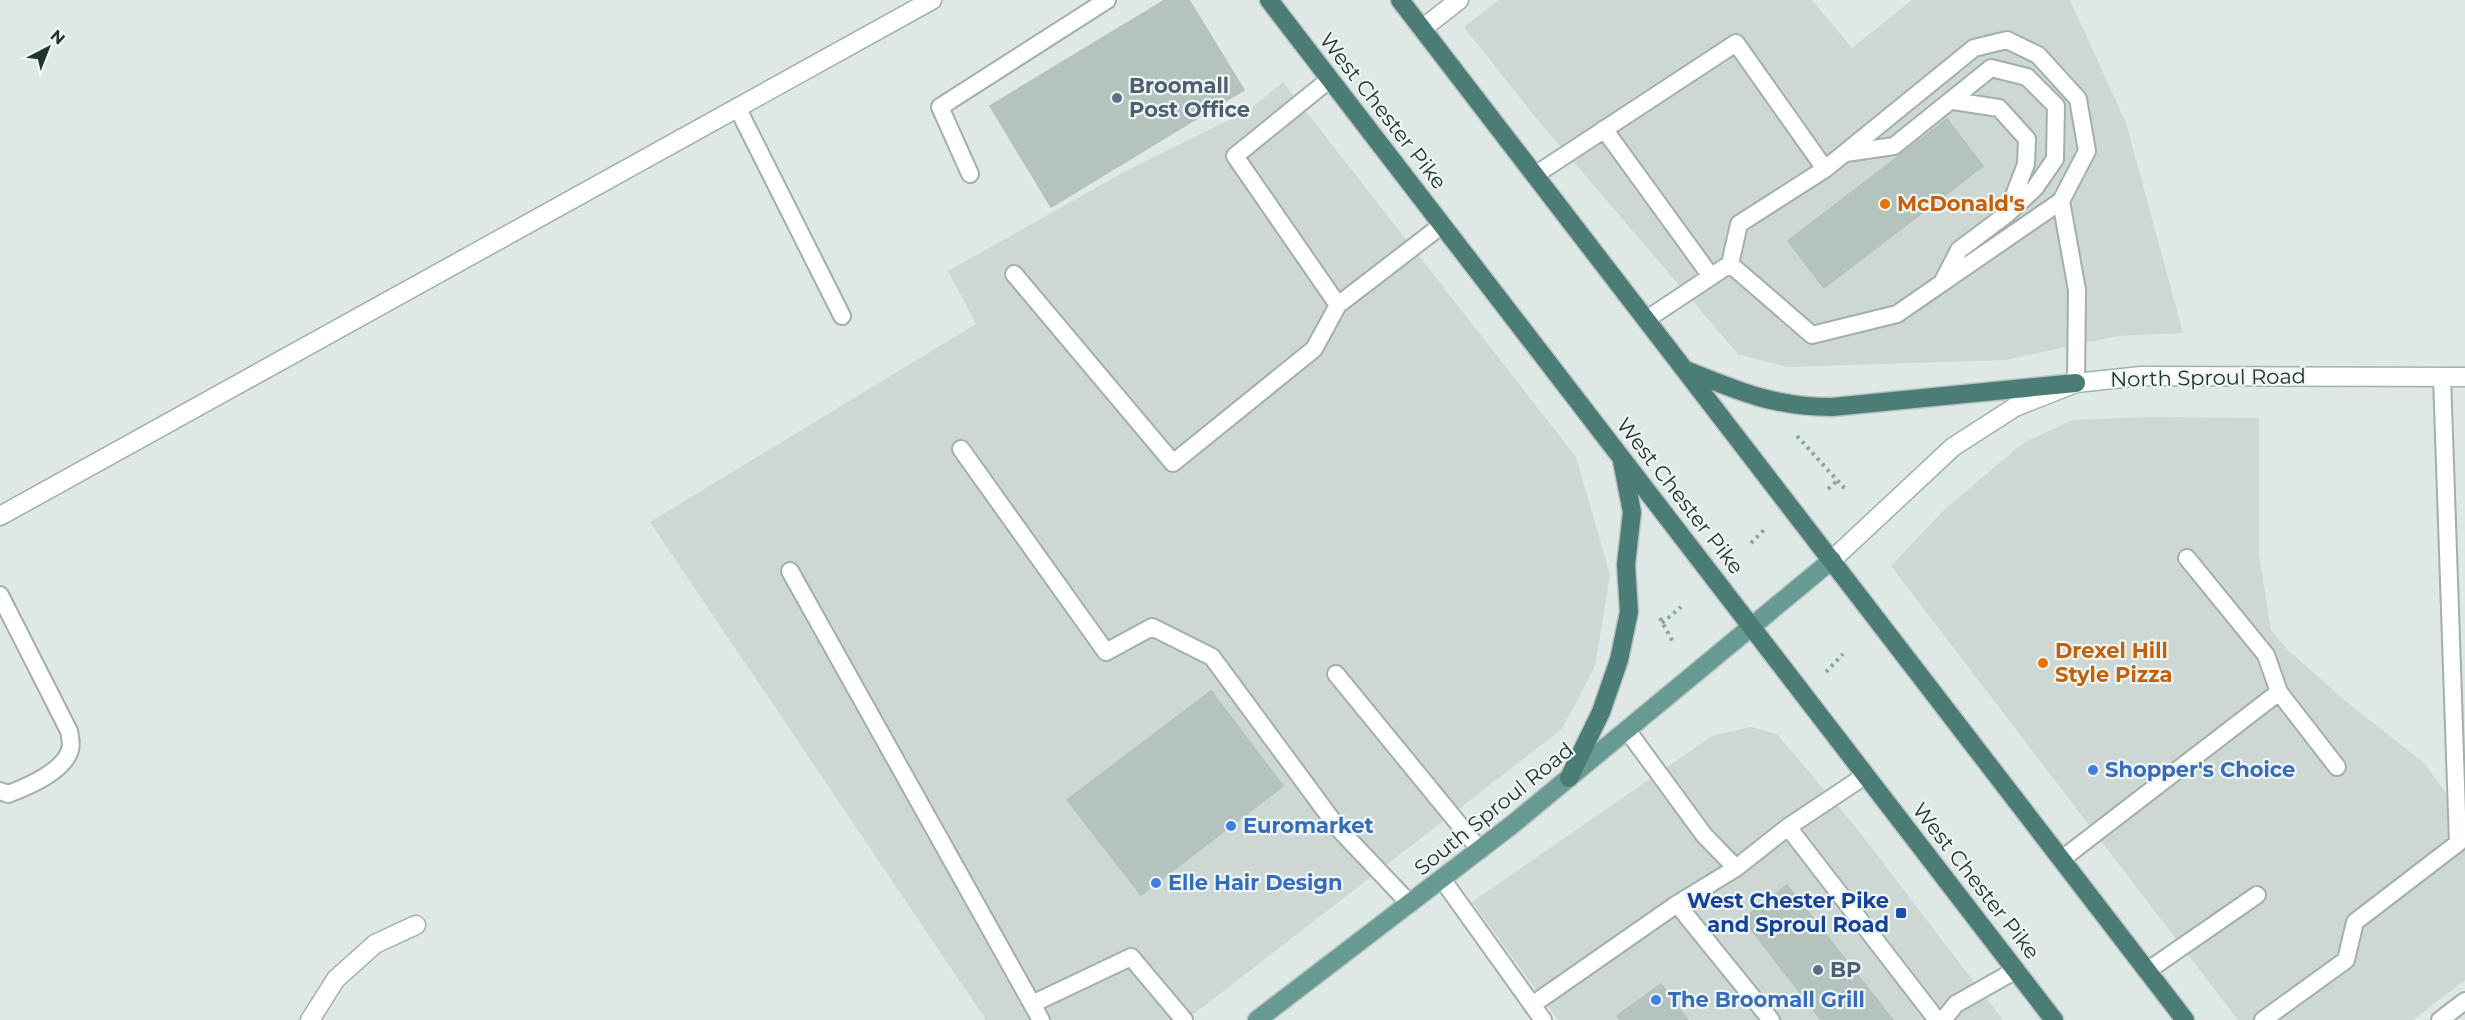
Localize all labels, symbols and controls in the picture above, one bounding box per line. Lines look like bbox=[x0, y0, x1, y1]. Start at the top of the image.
north arrow bbox=[18, 18, 78, 78]
text: N bbox=[47, 26, 69, 49]
street label: West Chester Pike bbox=[1315, 28, 1452, 194]
place label: Broomall Post Office bbox=[1129, 73, 1250, 122]
marker: Broomall Post Office bbox=[1110, 91, 1124, 105]
place label: McDonald's bbox=[1897, 191, 2025, 216]
marker: McDonald's bbox=[1878, 197, 1892, 211]
street label: North Sproul Road bbox=[2110, 363, 2306, 392]
street label: West Chester Pike bbox=[1612, 413, 1749, 579]
place label: Drexel Hill Style Pizza bbox=[2055, 638, 2173, 687]
marker: Drexel Hill Style Pizza bbox=[2036, 656, 2050, 670]
street label: South Sproul Road bbox=[1409, 737, 1578, 880]
place label: Shopper's Choice bbox=[2105, 757, 2295, 782]
marker: Shopper's Choice bbox=[2086, 763, 2100, 777]
street label: West Chester Pike bbox=[1908, 798, 2045, 964]
place label: Euromarket bbox=[1243, 813, 1374, 838]
marker: Euromarket bbox=[1224, 819, 1238, 833]
place label: Elle Hair Design bbox=[1168, 870, 1342, 895]
marker: Elle Hair Design bbox=[1149, 876, 1163, 890]
place label: West Chester Pike and Sproul Road bbox=[1687, 888, 1889, 937]
marker: West Chester Pike and Sproul Road bbox=[1894, 906, 1908, 920]
place label: BP bbox=[1830, 957, 1861, 982]
marker: BP bbox=[1811, 963, 1825, 977]
place label: The Broomall Grill bbox=[1668, 987, 1865, 1012]
marker: The Broomall Grill bbox=[1649, 993, 1663, 1007]

